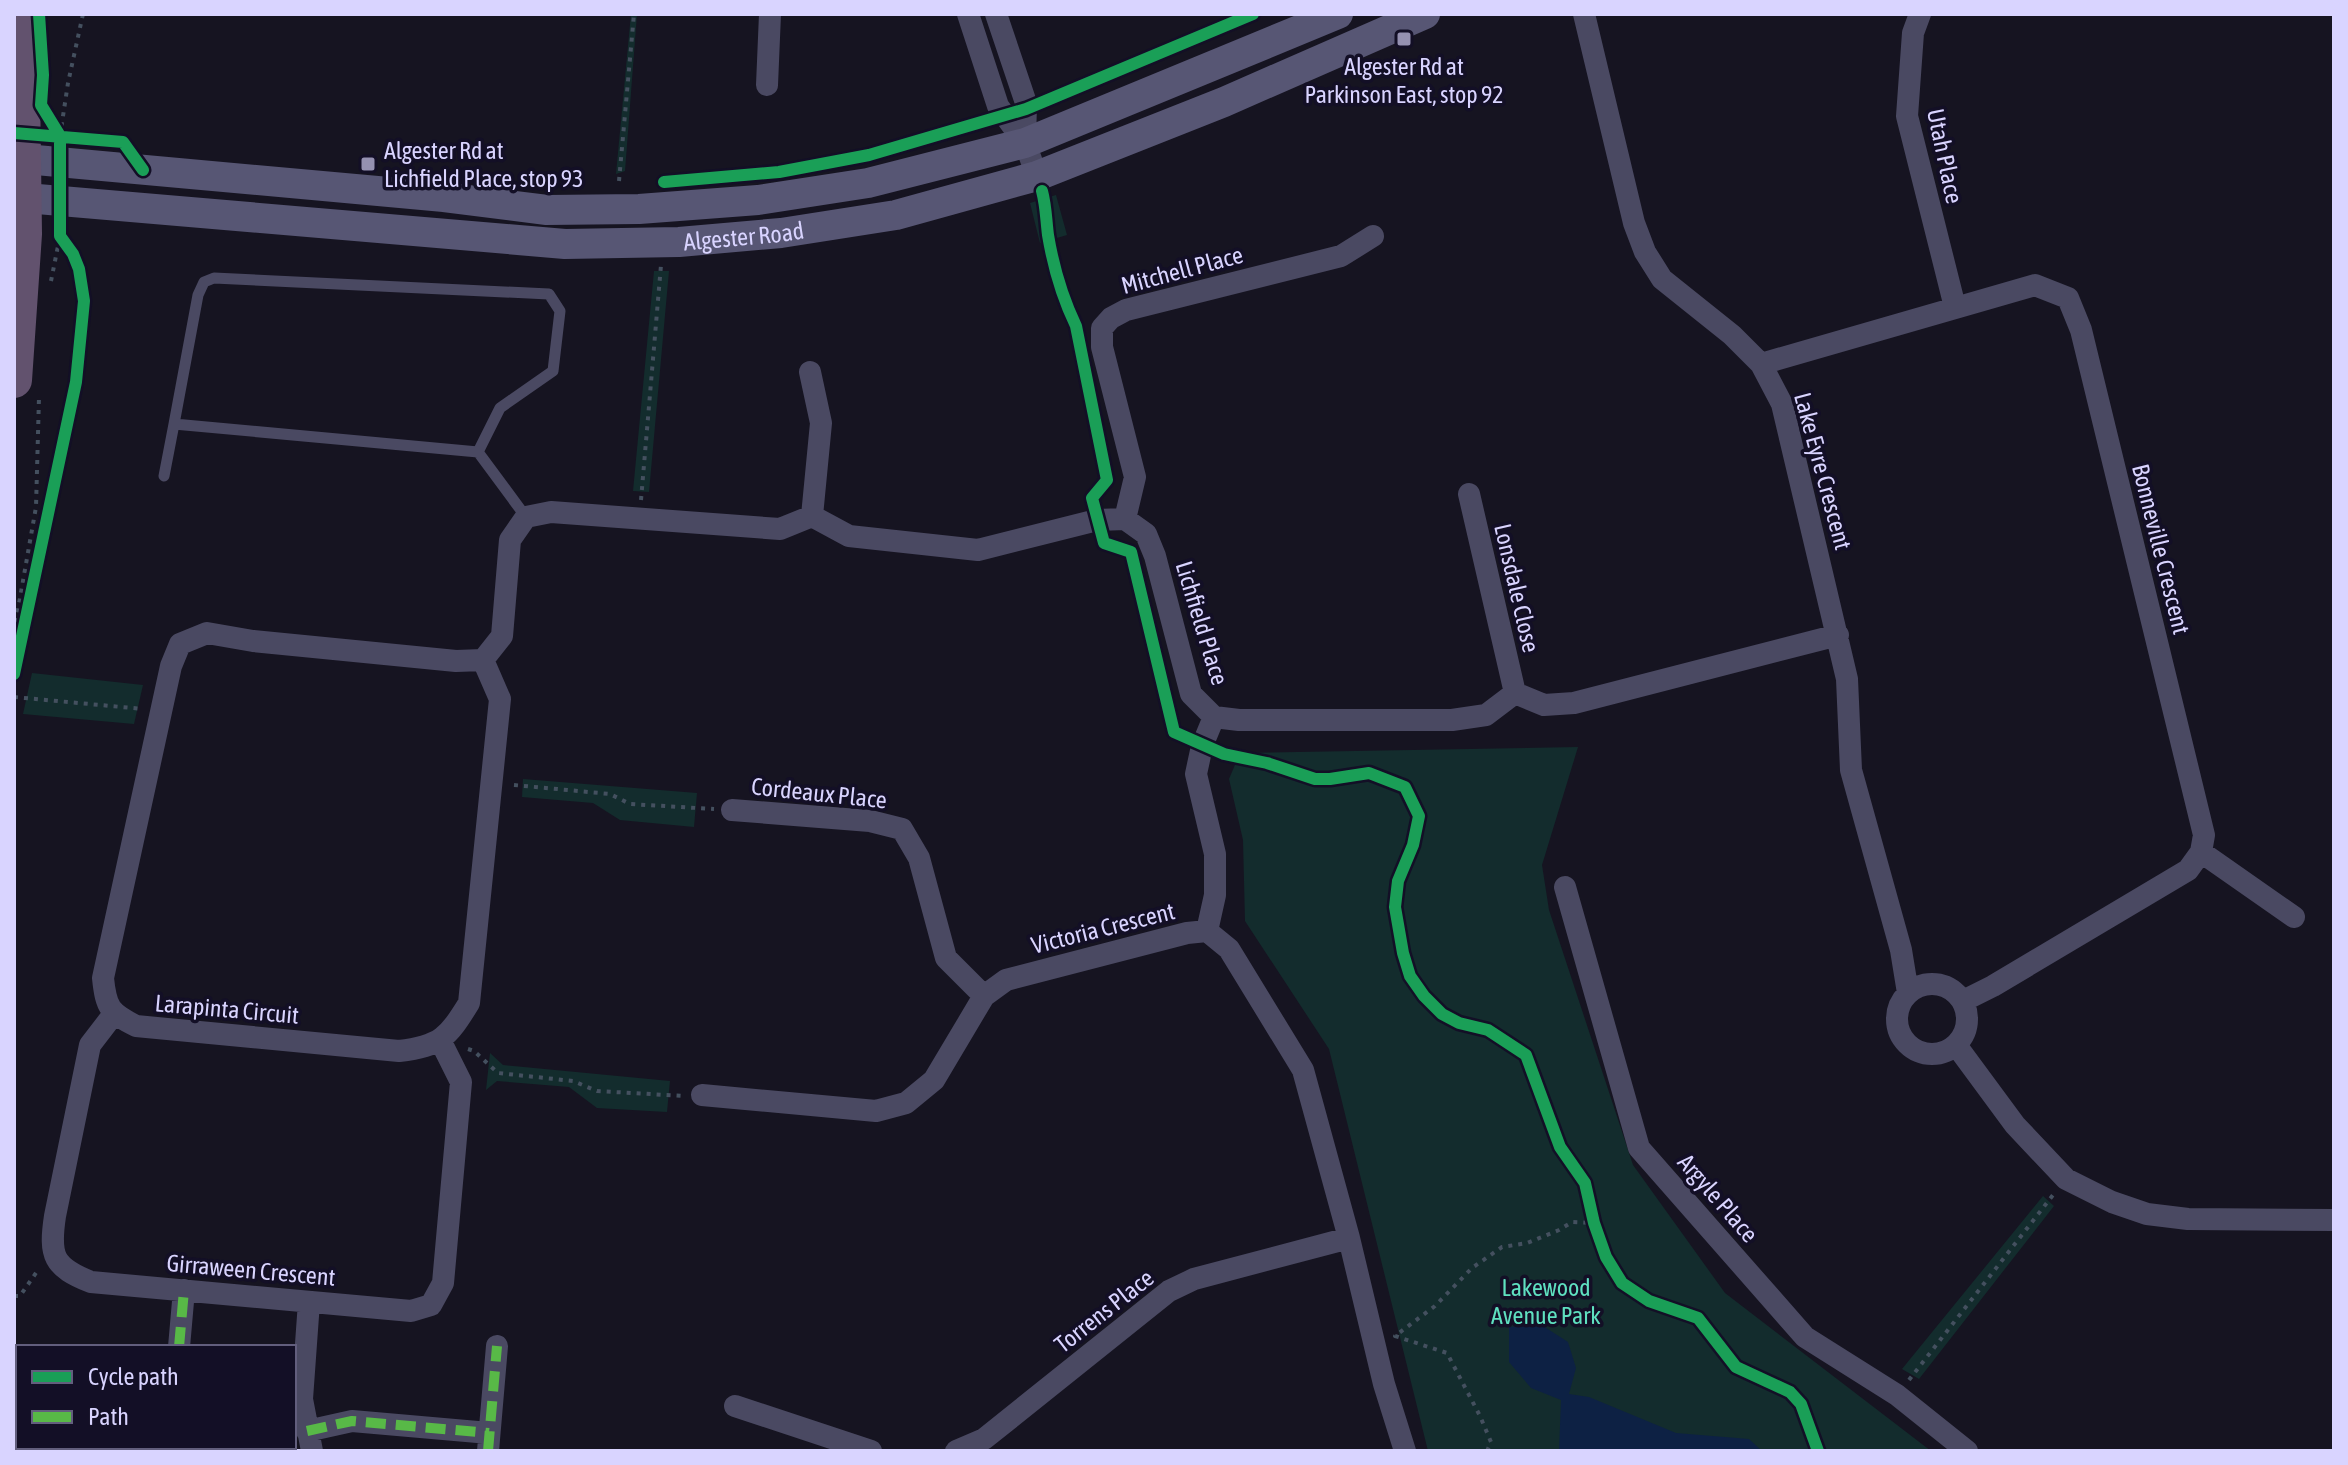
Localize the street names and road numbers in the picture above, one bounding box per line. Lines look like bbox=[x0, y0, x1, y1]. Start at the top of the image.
street label: Utah Place bbox=[1922, 106, 1968, 206]
street label: Algester Road bbox=[682, 216, 806, 255]
street label: Mitchell Place bbox=[1118, 241, 1246, 299]
street label: Lake Eyre Crescent bbox=[1789, 389, 1857, 553]
street label: Bonneville Crescent bbox=[2127, 461, 2195, 637]
street label: Lonsdale Close bbox=[1489, 521, 1545, 655]
street label: Lichfield Place bbox=[1170, 558, 1234, 688]
street label: Cordeaux Place bbox=[750, 772, 888, 814]
street label: Victoria Crescent bbox=[1029, 897, 1178, 959]
street label: Larapinta Circuit bbox=[154, 989, 300, 1029]
street label: Argyle Place bbox=[1672, 1149, 1764, 1247]
street label: Girraween Crescent bbox=[165, 1249, 337, 1291]
street label: Torrens Place bbox=[1049, 1264, 1159, 1358]

